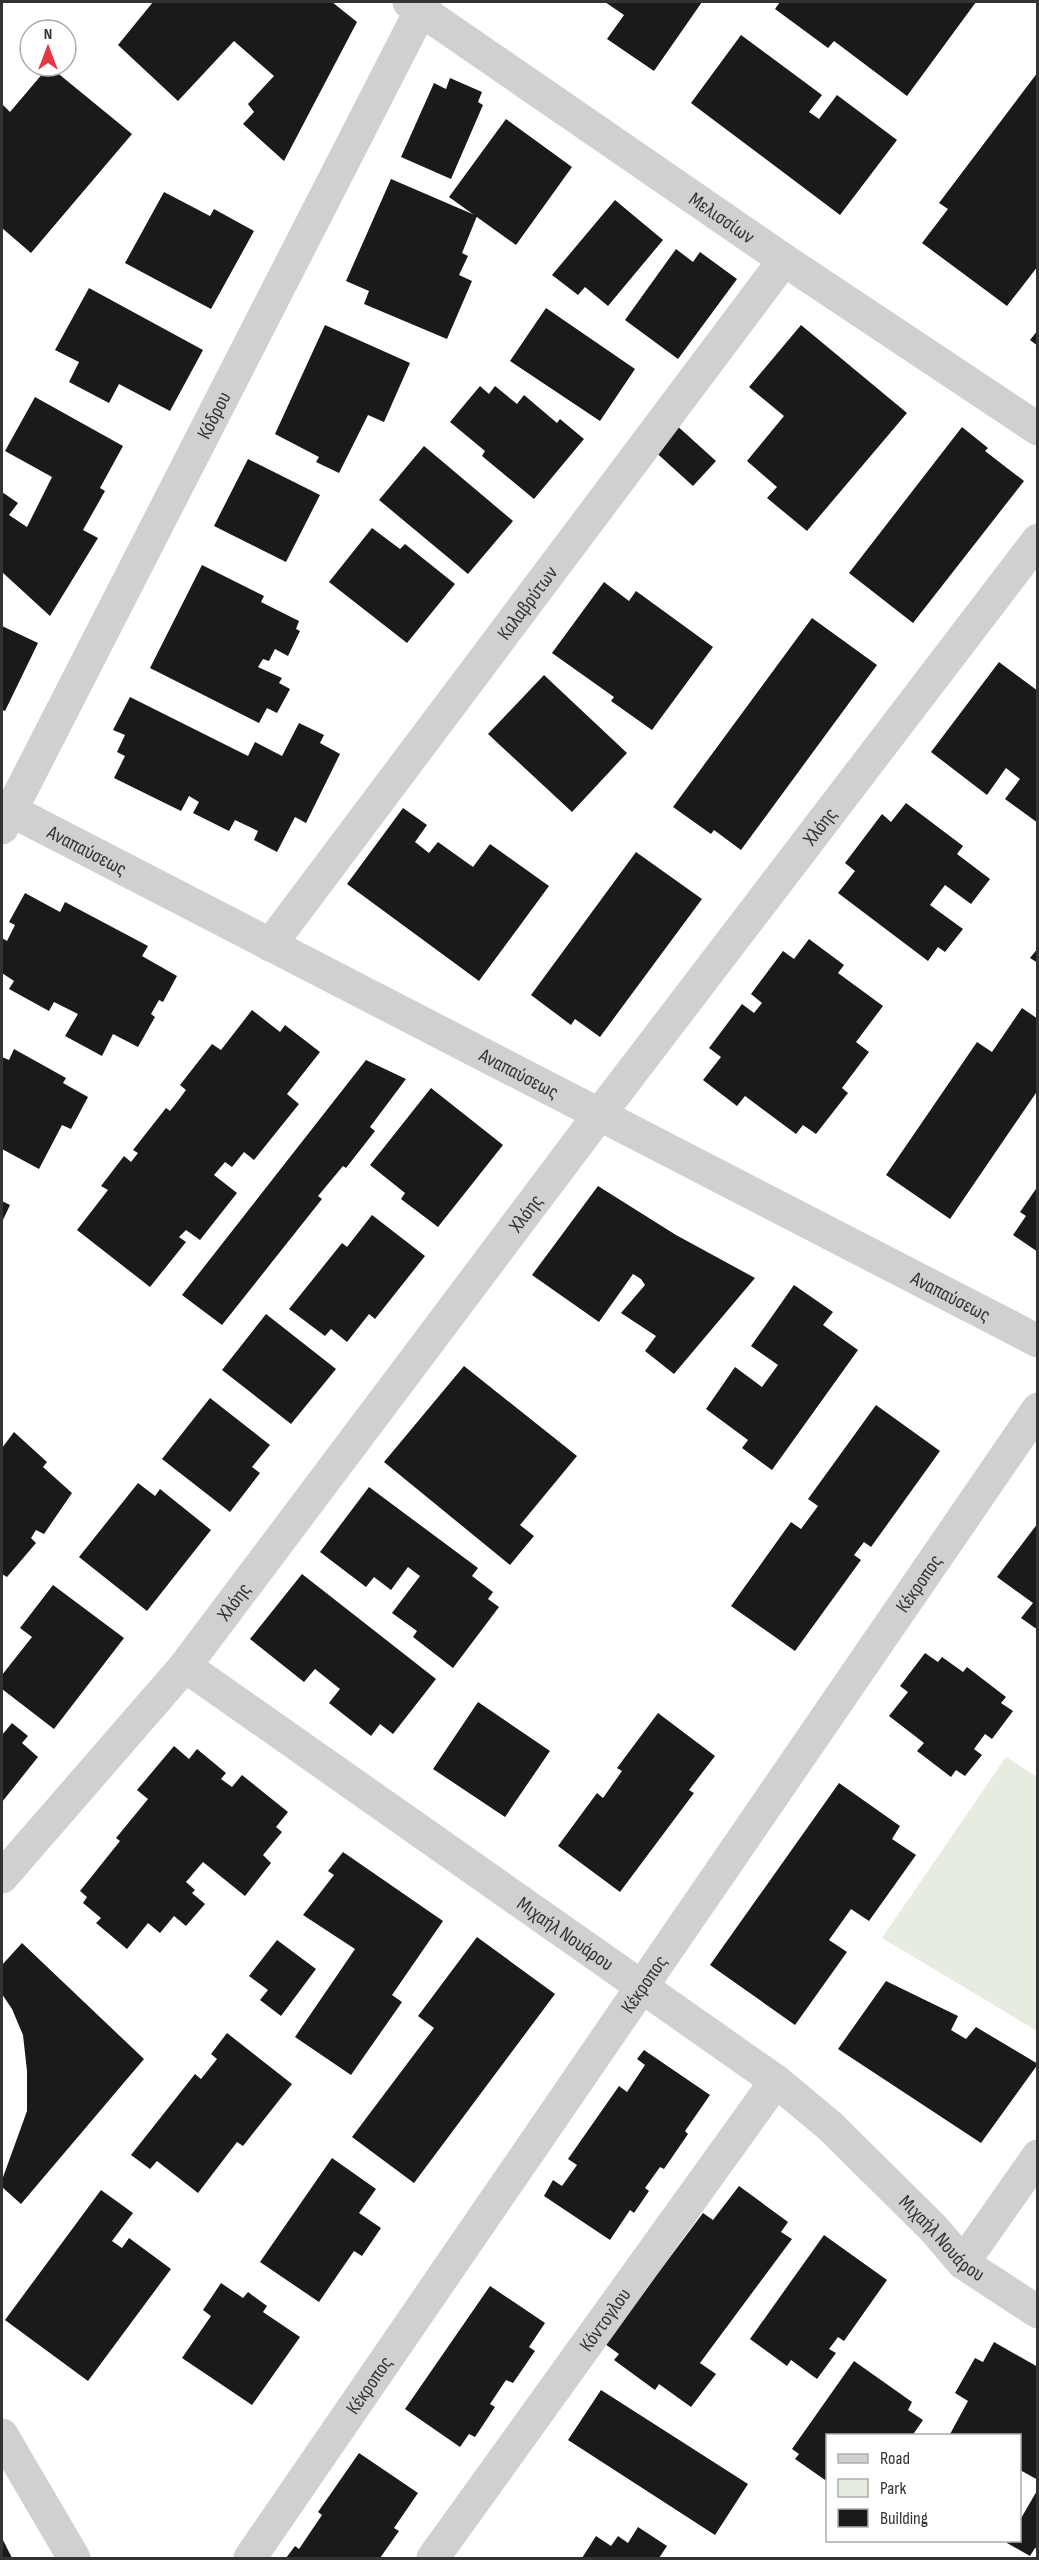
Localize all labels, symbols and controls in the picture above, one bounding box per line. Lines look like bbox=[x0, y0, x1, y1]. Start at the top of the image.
north arrow bbox=[18, 18, 78, 78]
text: N bbox=[44, 25, 52, 44]
street label: Μελισσίων bbox=[684, 187, 759, 249]
street label: Κόδρου bbox=[192, 388, 237, 443]
street label: Καλαβρύτων bbox=[492, 562, 563, 645]
street label: Χλόης bbox=[798, 803, 843, 851]
street label: Αναπαύσεως bbox=[42, 820, 131, 881]
street label: Αναπαύσεως bbox=[474, 1043, 563, 1104]
street label: Χλόης bbox=[504, 1190, 548, 1238]
street label: Αναπαύσεως bbox=[906, 1266, 994, 1327]
street label: Κέκροπος bbox=[891, 1550, 948, 1617]
street label: Χλόης bbox=[212, 1578, 256, 1627]
street label: Μιχαήλ Νουάρου bbox=[512, 1892, 618, 1976]
street label: Κέκροπος bbox=[616, 1951, 673, 2018]
street label: Μιχαήλ Νουάρου bbox=[893, 2190, 989, 2287]
street label: Κόντογλου bbox=[575, 2284, 636, 2356]
street label: Κέκροπος bbox=[341, 2352, 398, 2419]
legend bbox=[826, 2434, 1021, 2542]
text: Road bbox=[880, 2448, 910, 2469]
text: Park bbox=[880, 2478, 906, 2499]
text: Building bbox=[880, 2508, 928, 2529]

